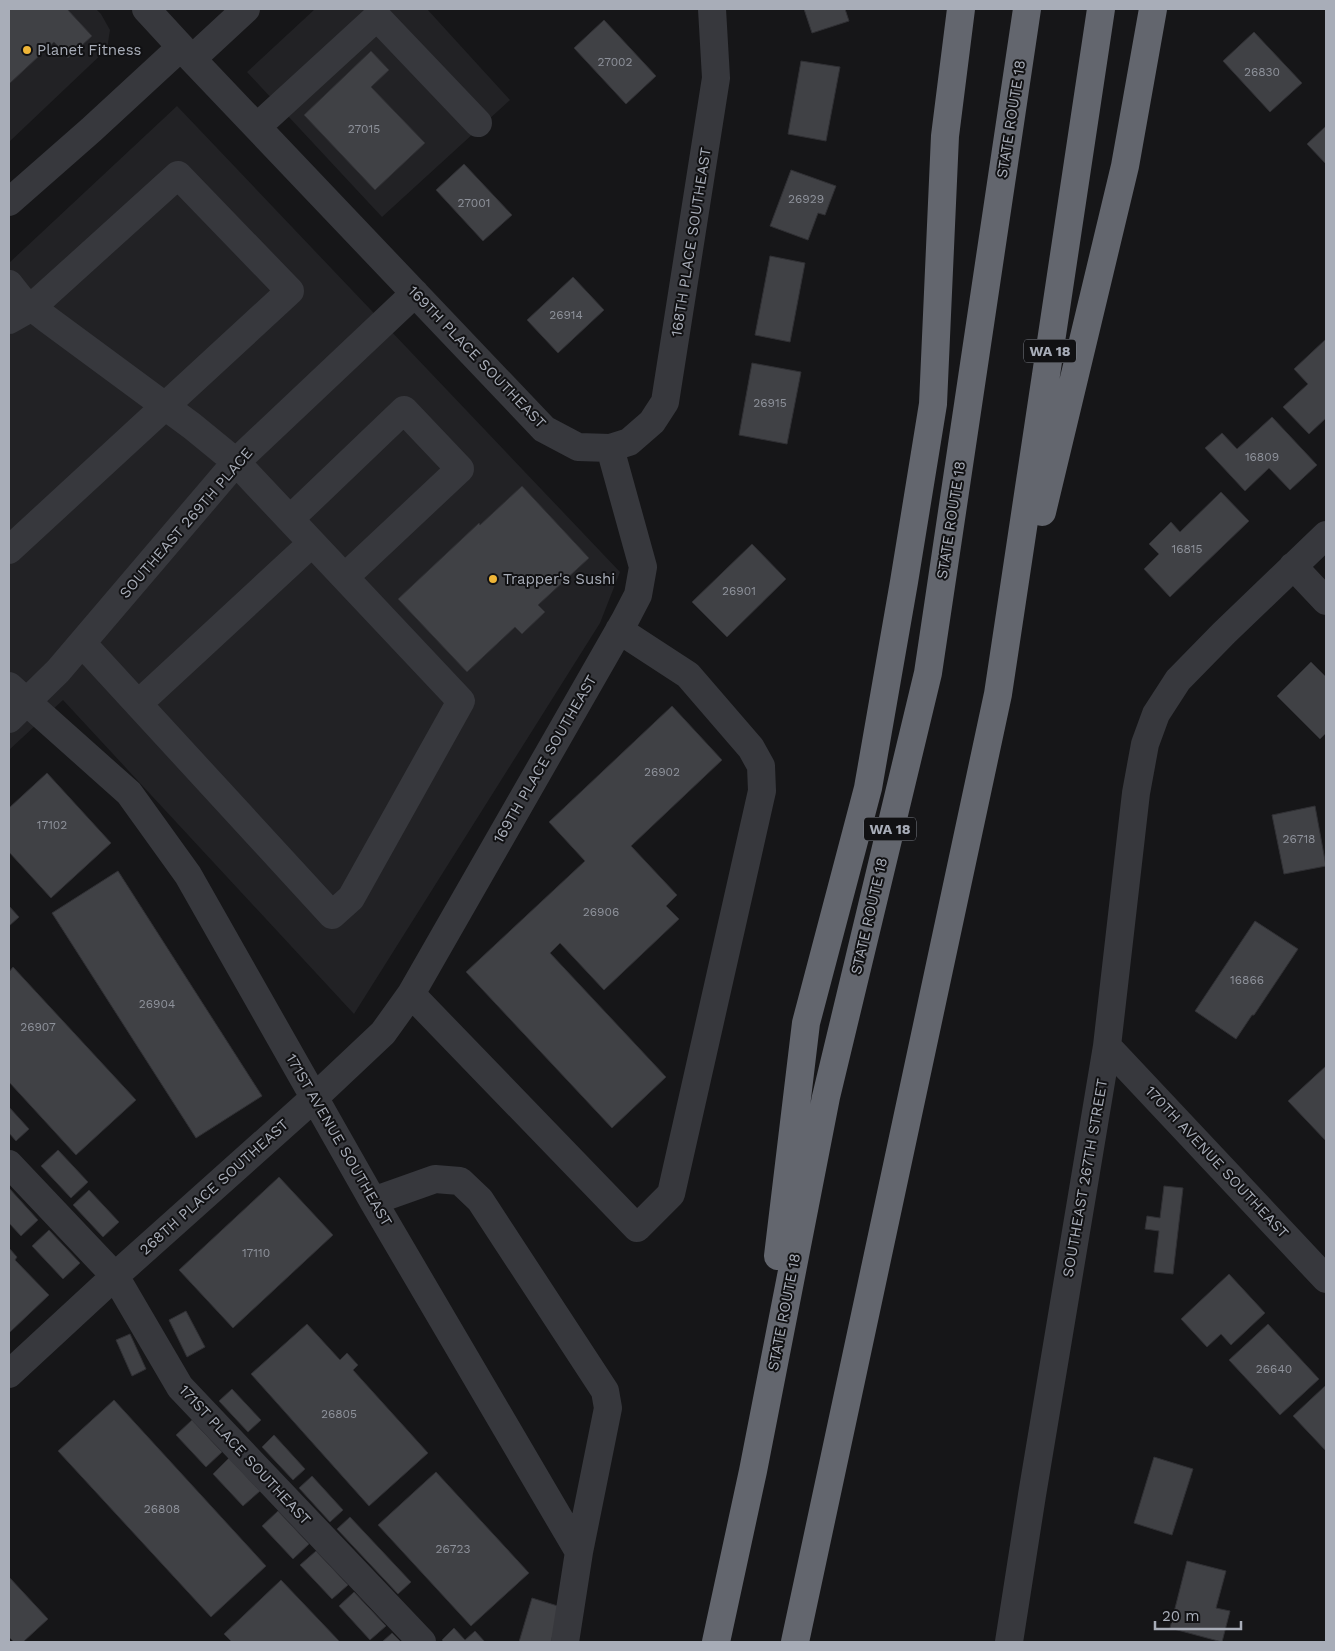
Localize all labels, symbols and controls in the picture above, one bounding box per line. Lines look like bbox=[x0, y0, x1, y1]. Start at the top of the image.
place label: Planet Fitness bbox=[37, 41, 142, 59]
marker: Planet Fitness bbox=[21, 44, 33, 56]
house number: 27002 bbox=[597, 55, 633, 69]
street label: STATE ROUTE 18 bbox=[993, 59, 1029, 179]
house number: 26830 bbox=[1244, 65, 1280, 79]
house number: 27015 bbox=[348, 122, 380, 136]
street label: 168TH PLACE SOUTHEAST bbox=[667, 146, 715, 338]
house number: 26929 bbox=[788, 192, 824, 206]
house number: 27001 bbox=[458, 196, 490, 210]
street label: 169TH PLACE SOUTHEAST bbox=[404, 282, 550, 432]
house number: 26914 bbox=[549, 308, 583, 322]
road number: WA 18 bbox=[1024, 340, 1076, 362]
house number: 26915 bbox=[753, 396, 787, 410]
street label: SOUTHEAST 269TH PLACE bbox=[116, 444, 256, 602]
house number: 16809 bbox=[1245, 450, 1279, 464]
street label: STATE ROUTE 18 bbox=[933, 460, 969, 580]
house number: 16815 bbox=[1171, 542, 1203, 556]
place label: Trapper's Sushi bbox=[503, 570, 615, 588]
marker: Trapper's Sushi bbox=[487, 573, 499, 585]
house number: 26901 bbox=[722, 584, 756, 598]
street label: 169TH PLACE SOUTHEAST bbox=[489, 672, 601, 846]
house number: 26902 bbox=[644, 765, 680, 779]
house number: 17102 bbox=[37, 818, 67, 832]
road number: WA 18 bbox=[864, 818, 916, 841]
house number: 26718 bbox=[1283, 832, 1315, 846]
street label: STATE ROUTE 18 bbox=[847, 856, 891, 976]
house number: 26906 bbox=[583, 905, 619, 919]
house number: 16866 bbox=[1230, 973, 1264, 987]
house number: 26904 bbox=[139, 997, 175, 1011]
house number: 26907 bbox=[20, 1020, 56, 1034]
street label: 171ST AVENUE SOUTHEAST bbox=[282, 1051, 396, 1229]
street label: SOUTHEAST 267TH STREET bbox=[1059, 1077, 1111, 1279]
street label: 170TH AVENUE SOUTHEAST bbox=[1142, 1082, 1292, 1242]
street label: 268TH PLACE SOUTHEAST bbox=[136, 1115, 292, 1259]
house number: 17110 bbox=[242, 1246, 270, 1260]
street label: STATE ROUTE 18 bbox=[764, 1252, 804, 1372]
house number: 26640 bbox=[1256, 1362, 1292, 1376]
street label: 171ST PLACE SOUTHEAST bbox=[175, 1381, 315, 1529]
house number: 26805 bbox=[321, 1407, 357, 1421]
house number: 26808 bbox=[144, 1502, 180, 1516]
house number: 26723 bbox=[436, 1542, 470, 1556]
scale bar bbox=[1155, 1598, 1241, 1630]
text: 20 m bbox=[1162, 1607, 1200, 1625]

